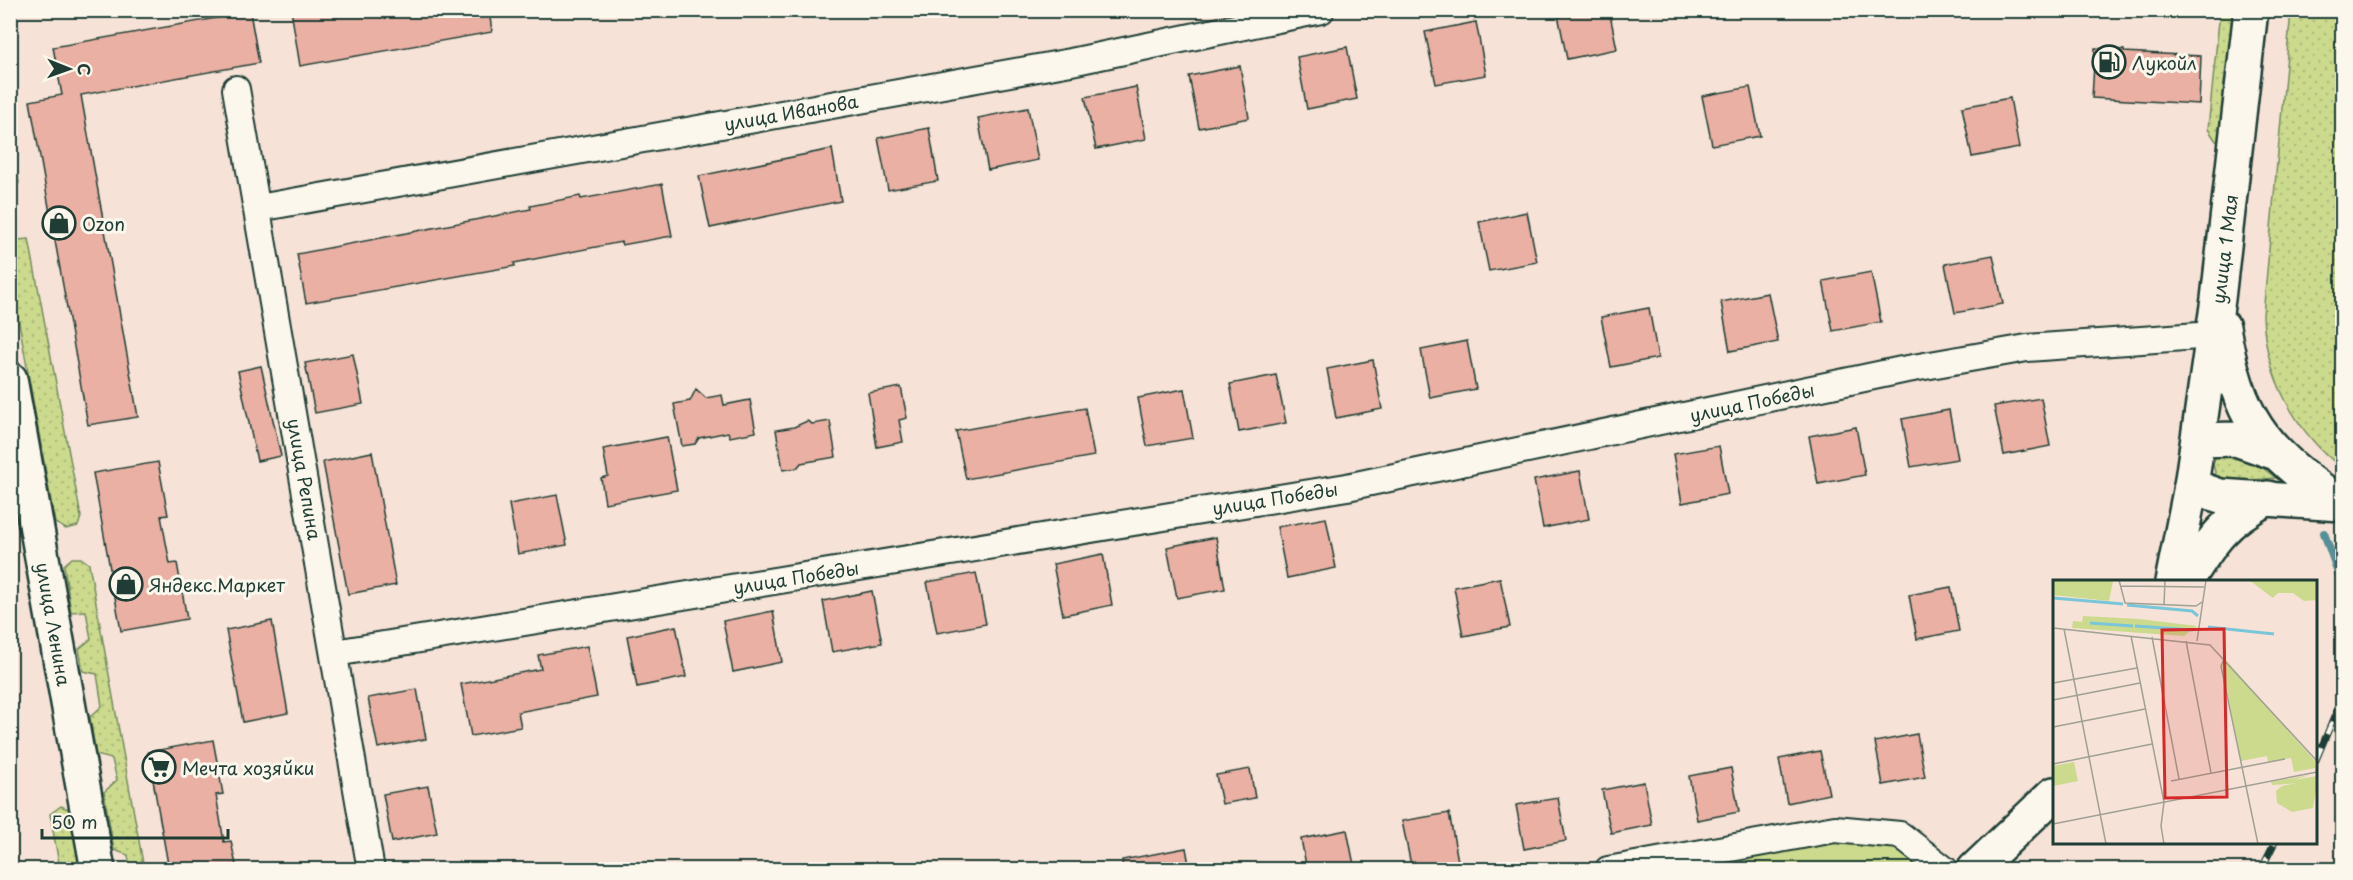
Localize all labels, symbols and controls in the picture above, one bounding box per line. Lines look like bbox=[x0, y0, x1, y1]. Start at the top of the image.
north arrow bbox=[39, 39, 99, 99]
fuel station icon: Лукойл bbox=[2091, 44, 2127, 80]
place label: Лукойл bbox=[2132, 49, 2197, 76]
text: С bbox=[73, 63, 97, 76]
street label: улица Иванова bbox=[722, 87, 861, 137]
street label: улица 1 Мая bbox=[2204, 193, 2244, 305]
shop icon: Ozon bbox=[41, 205, 77, 241]
place label: Ozon bbox=[82, 210, 125, 237]
street label: улица Победы bbox=[1687, 376, 1817, 428]
street label: улица Репина bbox=[281, 416, 329, 543]
street label: улица Победы bbox=[1210, 475, 1340, 521]
street label: улица Победы bbox=[731, 554, 861, 600]
street label: улица Ленина bbox=[30, 560, 78, 689]
shop icon: Яндекс.Маркет bbox=[108, 566, 144, 602]
place label: Яндекс.Маркет bbox=[149, 571, 285, 598]
inset map bbox=[2053, 580, 2317, 844]
supermarket icon: Мечта хозяйки bbox=[141, 749, 177, 785]
place label: Мечта хозяйки bbox=[182, 754, 314, 781]
scale bar bbox=[42, 802, 228, 840]
text: 50 m bbox=[51, 808, 98, 835]

